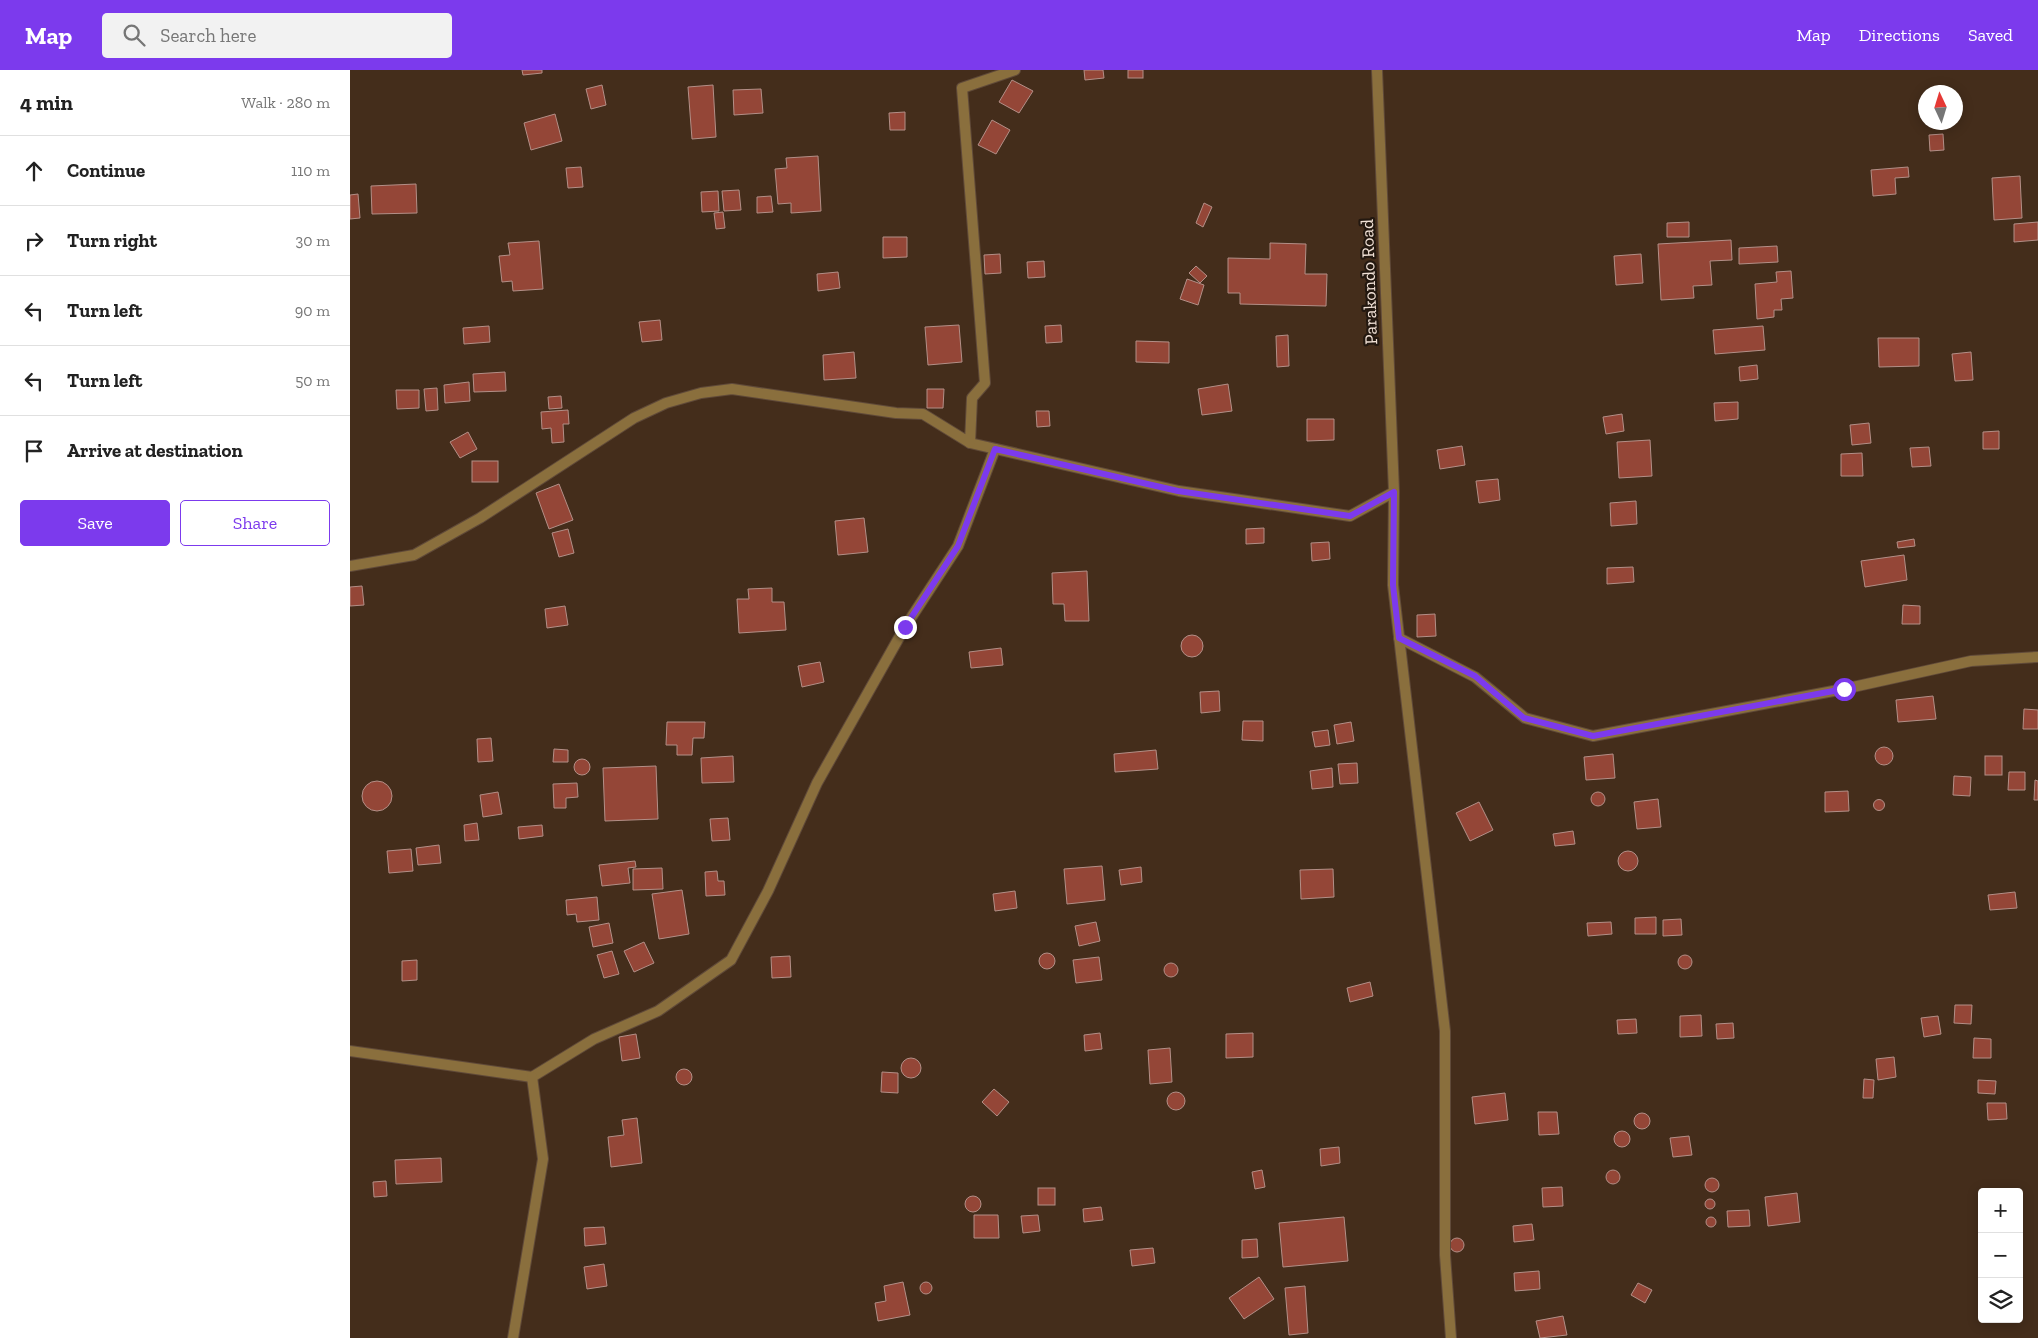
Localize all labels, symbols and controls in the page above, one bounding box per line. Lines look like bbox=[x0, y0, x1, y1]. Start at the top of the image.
search box bbox=[102, 13, 452, 58]
text: Map bbox=[25, 21, 72, 50]
icon: search bbox=[120, 21, 148, 49]
text: Search here bbox=[160, 24, 257, 47]
text: Map bbox=[1796, 24, 1831, 46]
text: Directions bbox=[1859, 24, 1940, 46]
text: Saved bbox=[1968, 24, 2013, 46]
north arrow bbox=[1918, 85, 1963, 130]
text: 4 min bbox=[20, 90, 73, 115]
text: Walk · 280 m bbox=[241, 93, 330, 112]
icon: ahead bbox=[20, 157, 48, 185]
text: Continue bbox=[67, 159, 145, 182]
text: 110 m bbox=[291, 161, 330, 180]
street label: Parakondo Road bbox=[1356, 219, 1382, 345]
icon: right bbox=[20, 227, 48, 255]
text: Turn right bbox=[67, 229, 157, 252]
text: 30 m bbox=[296, 231, 330, 250]
icon: left bbox=[20, 297, 48, 325]
text: Turn left bbox=[67, 299, 142, 322]
text: 90 m bbox=[295, 301, 330, 320]
icon: left bbox=[20, 367, 48, 395]
text: Turn left bbox=[67, 369, 142, 392]
text: 50 m bbox=[295, 371, 330, 390]
icon: arrive bbox=[20, 437, 48, 465]
text: Arrive at destination bbox=[67, 439, 243, 462]
button: Save bbox=[20, 500, 170, 546]
button: Share bbox=[180, 500, 330, 546]
route end bbox=[894, 616, 917, 639]
route start bbox=[1833, 678, 1856, 701]
map controls bbox=[1978, 1188, 2023, 1323]
button: + bbox=[1978, 1188, 2023, 1233]
button: − bbox=[1978, 1233, 2023, 1278]
button: layers bbox=[1978, 1278, 2023, 1323]

